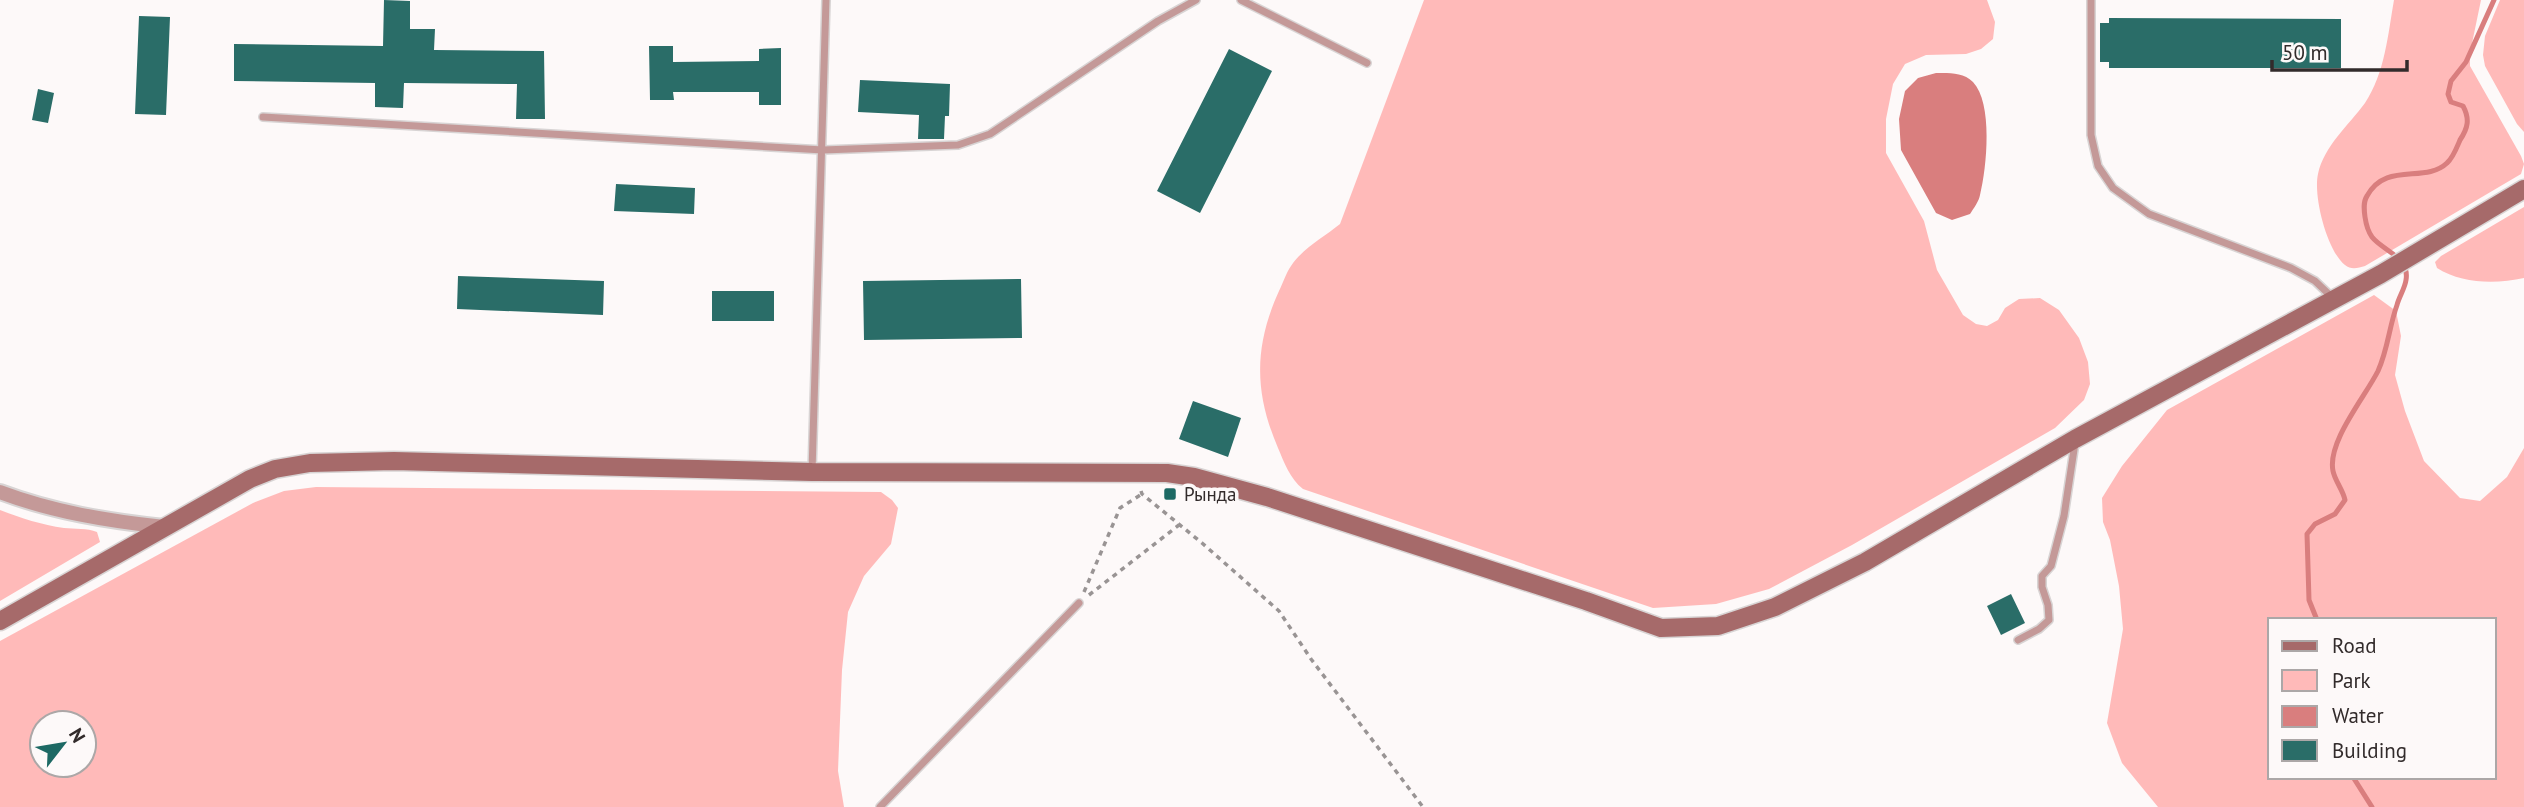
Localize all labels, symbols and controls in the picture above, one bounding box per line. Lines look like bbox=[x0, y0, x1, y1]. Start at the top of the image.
scale bar bbox=[2272, 28, 2407, 72]
text: 50 m bbox=[2282, 39, 2328, 66]
place label: Рында bbox=[1184, 482, 1236, 506]
marker: Рында bbox=[1162, 486, 1178, 502]
legend bbox=[2268, 618, 2496, 779]
text: Road bbox=[2332, 632, 2376, 659]
text: Park bbox=[2332, 667, 2371, 694]
text: Water bbox=[2332, 702, 2384, 729]
north arrow bbox=[28, 709, 98, 779]
text: N bbox=[64, 724, 91, 747]
text: Building bbox=[2332, 737, 2407, 764]

